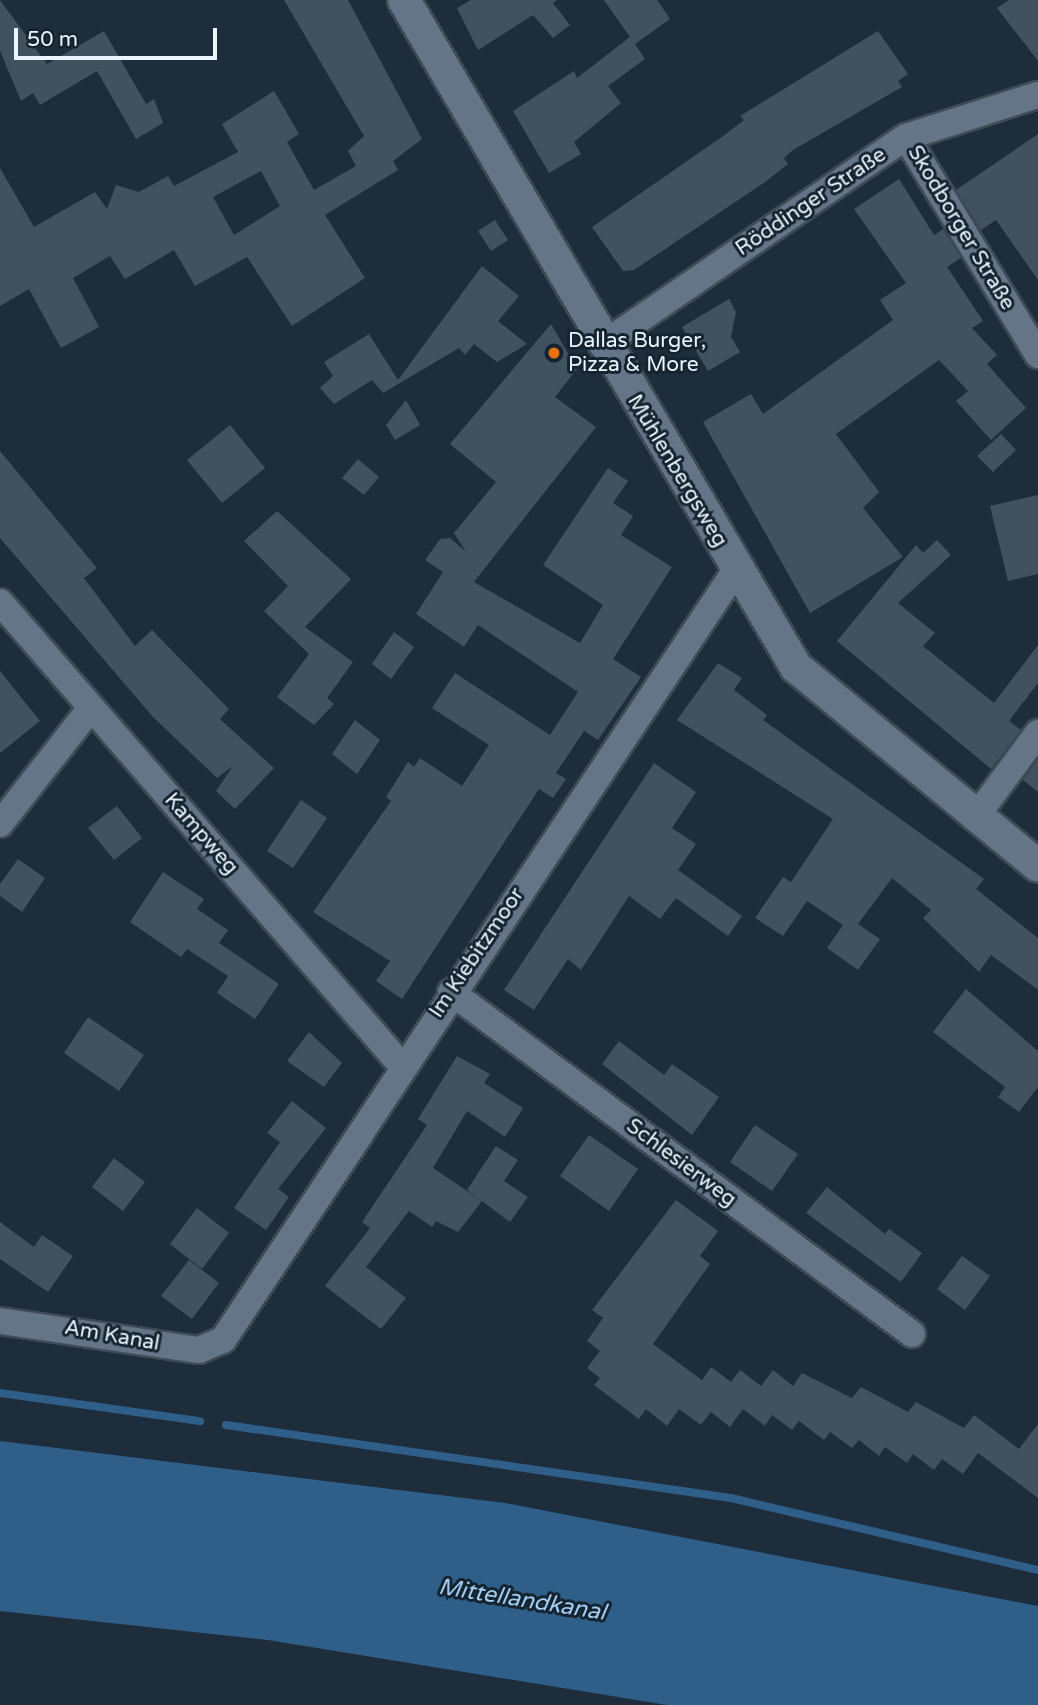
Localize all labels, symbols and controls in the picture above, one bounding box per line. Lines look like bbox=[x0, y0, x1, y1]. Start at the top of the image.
scale bar bbox=[18, 14, 220, 58]
text: 50 m bbox=[27, 27, 78, 52]
street label: Skodborger Straße bbox=[902, 141, 1020, 315]
street label: Röddinger Straße bbox=[731, 142, 891, 262]
place label: Dallas Burger, Pizza & More bbox=[568, 328, 706, 378]
marker: Dallas Burger, Pizza & More bbox=[546, 345, 562, 361]
street label: Mühlenbergsweg bbox=[622, 390, 732, 552]
street label: Kampweg bbox=[159, 788, 243, 880]
street label: Im Kiebitzmoor bbox=[424, 883, 530, 1023]
street label: Schlesierweg bbox=[621, 1114, 741, 1212]
street label: Am Kanal bbox=[63, 1315, 161, 1357]
water label: Mittellandkanal bbox=[436, 1573, 608, 1627]

